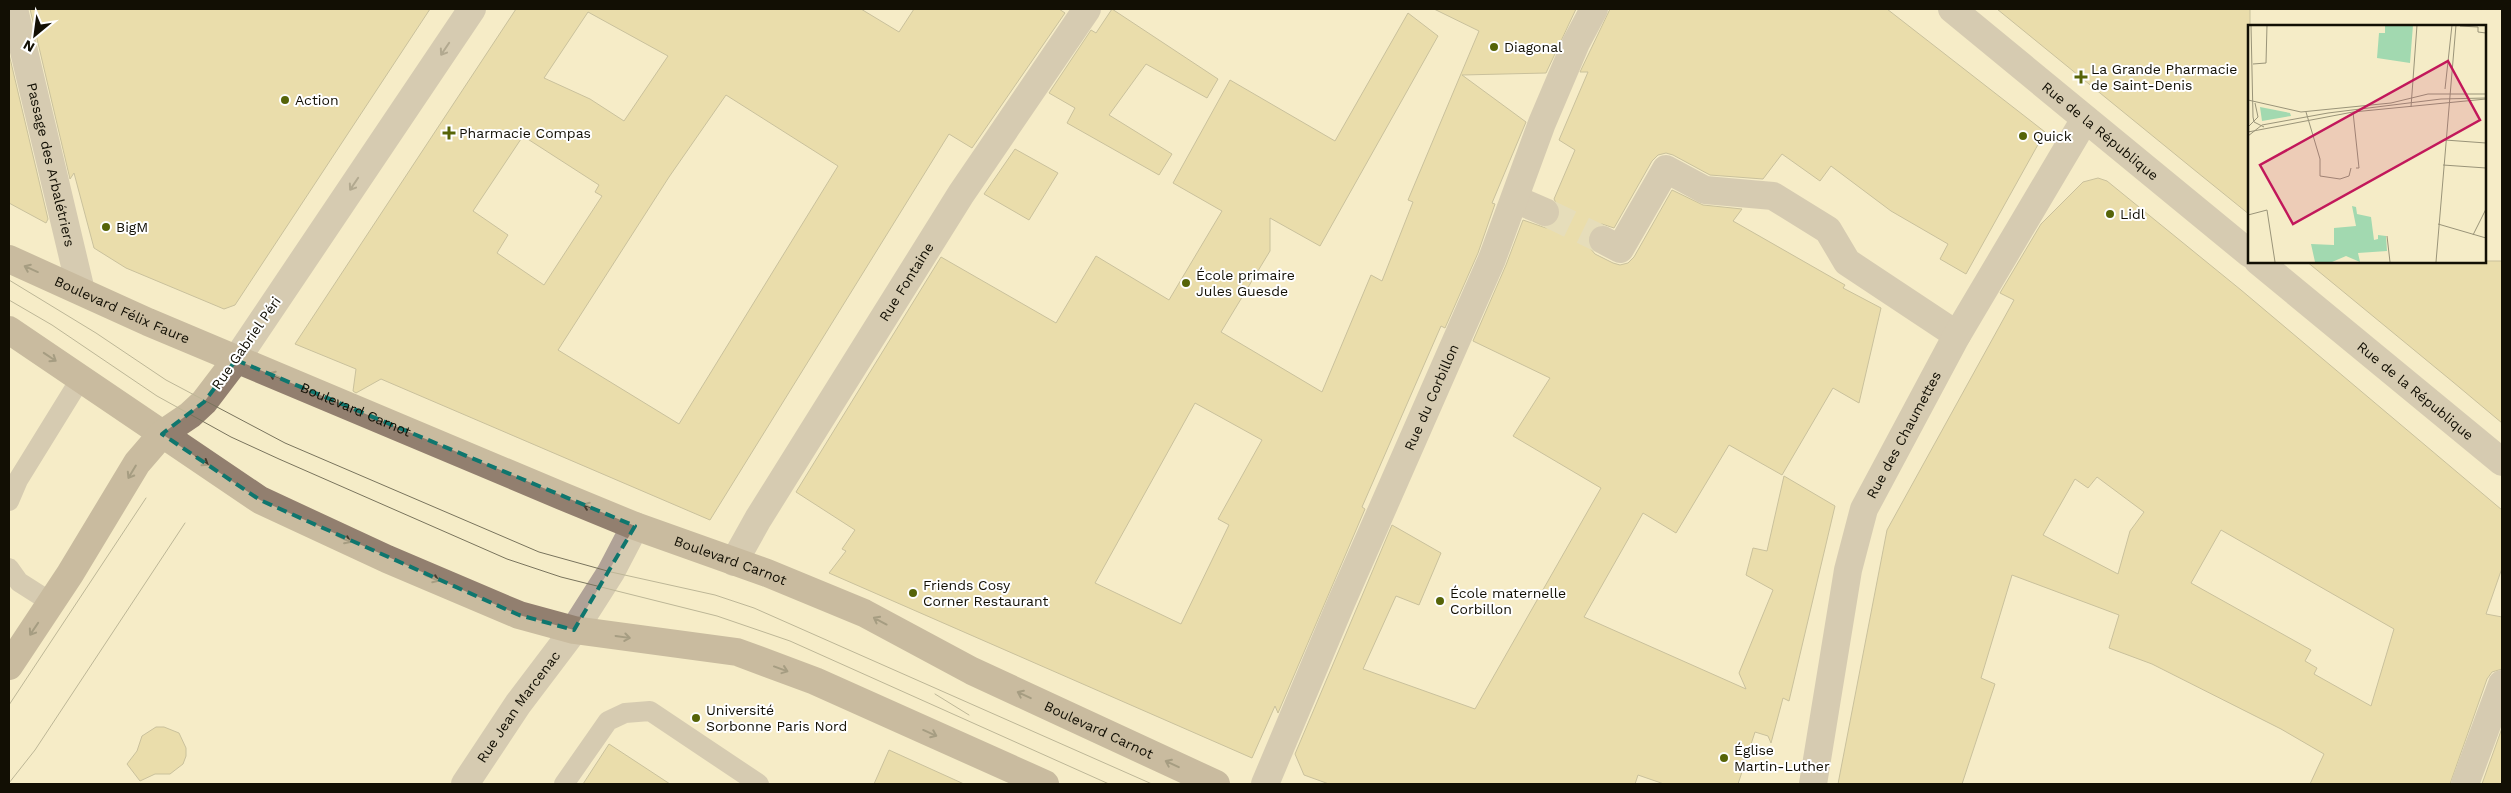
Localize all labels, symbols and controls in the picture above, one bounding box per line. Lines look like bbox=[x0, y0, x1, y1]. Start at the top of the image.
north arrow bbox=[10, 10, 60, 60]
inset map bbox=[2248, 25, 2486, 262]
text: N bbox=[20, 37, 37, 56]
place label: Diagonal bbox=[1504, 39, 1563, 55]
marker: Diagonal bbox=[1488, 41, 1500, 53]
one-way arrow bbox=[440, 42, 450, 56]
place label: La Grande Pharmacie de Saint-Denis bbox=[2091, 61, 2237, 93]
marker: La Grande Pharmacie de Saint-Denis bbox=[2075, 71, 2087, 83]
street label: Rue de la République bbox=[2039, 78, 2162, 183]
street label: Passage des Arbalétriers bbox=[24, 81, 78, 248]
place label: Action bbox=[295, 92, 339, 108]
marker: Action bbox=[279, 94, 291, 106]
place label: Pharmacie Compas bbox=[459, 125, 591, 141]
marker: Pharmacie Compas bbox=[443, 127, 455, 139]
place label: Quick bbox=[2033, 128, 2072, 144]
marker: Quick bbox=[2017, 130, 2029, 142]
one-way arrow bbox=[349, 177, 359, 191]
place label: Lidl bbox=[2120, 206, 2146, 222]
marker: Lidl bbox=[2104, 208, 2116, 220]
place label: BigM bbox=[116, 219, 148, 235]
marker: BigM bbox=[100, 221, 112, 233]
street label: Rue Fontaine bbox=[876, 239, 937, 324]
one-way arrow bbox=[24, 263, 39, 273]
place label: École primaire Jules Guesde bbox=[1196, 267, 1295, 299]
street label: Boulevard Félix Faure bbox=[52, 273, 192, 347]
marker: École primaire Jules Guesde bbox=[1180, 277, 1192, 289]
street label: Rue Gabriel Péri bbox=[208, 294, 284, 392]
street label: Rue de la République bbox=[2354, 338, 2477, 443]
street label: Rue du Corbillon bbox=[1401, 341, 1462, 453]
one-way arrow bbox=[42, 352, 56, 362]
street label: Rue des Chaumettes bbox=[1863, 368, 1944, 501]
one-way arrow bbox=[269, 371, 284, 381]
street label: Boulevard Carnot bbox=[298, 379, 414, 440]
one-way arrow bbox=[195, 456, 209, 466]
one-way arrow bbox=[126, 465, 136, 479]
one-way arrow bbox=[582, 502, 597, 511]
street label: Boulevard Carnot bbox=[672, 533, 789, 588]
one-way arrow bbox=[336, 534, 351, 544]
one-way arrow bbox=[424, 574, 439, 584]
place label: Friends Cosy Corner Restaurant bbox=[923, 577, 1049, 609]
place label: École maternelle Corbillon bbox=[1450, 585, 1566, 617]
marker: Friends Cosy Corner Restaurant bbox=[907, 587, 919, 599]
marker: École maternelle Corbillon bbox=[1434, 595, 1446, 607]
one-way arrow bbox=[873, 616, 887, 626]
one-way arrow bbox=[28, 622, 38, 636]
one-way arrow bbox=[614, 632, 630, 642]
street label: Rue Jean Marcenac bbox=[473, 647, 564, 766]
one-way arrow bbox=[773, 665, 788, 674]
one-way arrow bbox=[1017, 690, 1032, 699]
street label: Boulevard Carnot bbox=[1042, 698, 1156, 762]
place label: Université Sorbonne Paris Nord bbox=[706, 702, 847, 734]
marker: Université Sorbonne Paris Nord bbox=[690, 712, 702, 724]
one-way arrow bbox=[922, 729, 937, 738]
place label: Église Martin-Luther bbox=[1734, 742, 1830, 774]
marker: Église Martin-Luther bbox=[1718, 752, 1730, 764]
one-way arrow bbox=[1165, 758, 1180, 768]

